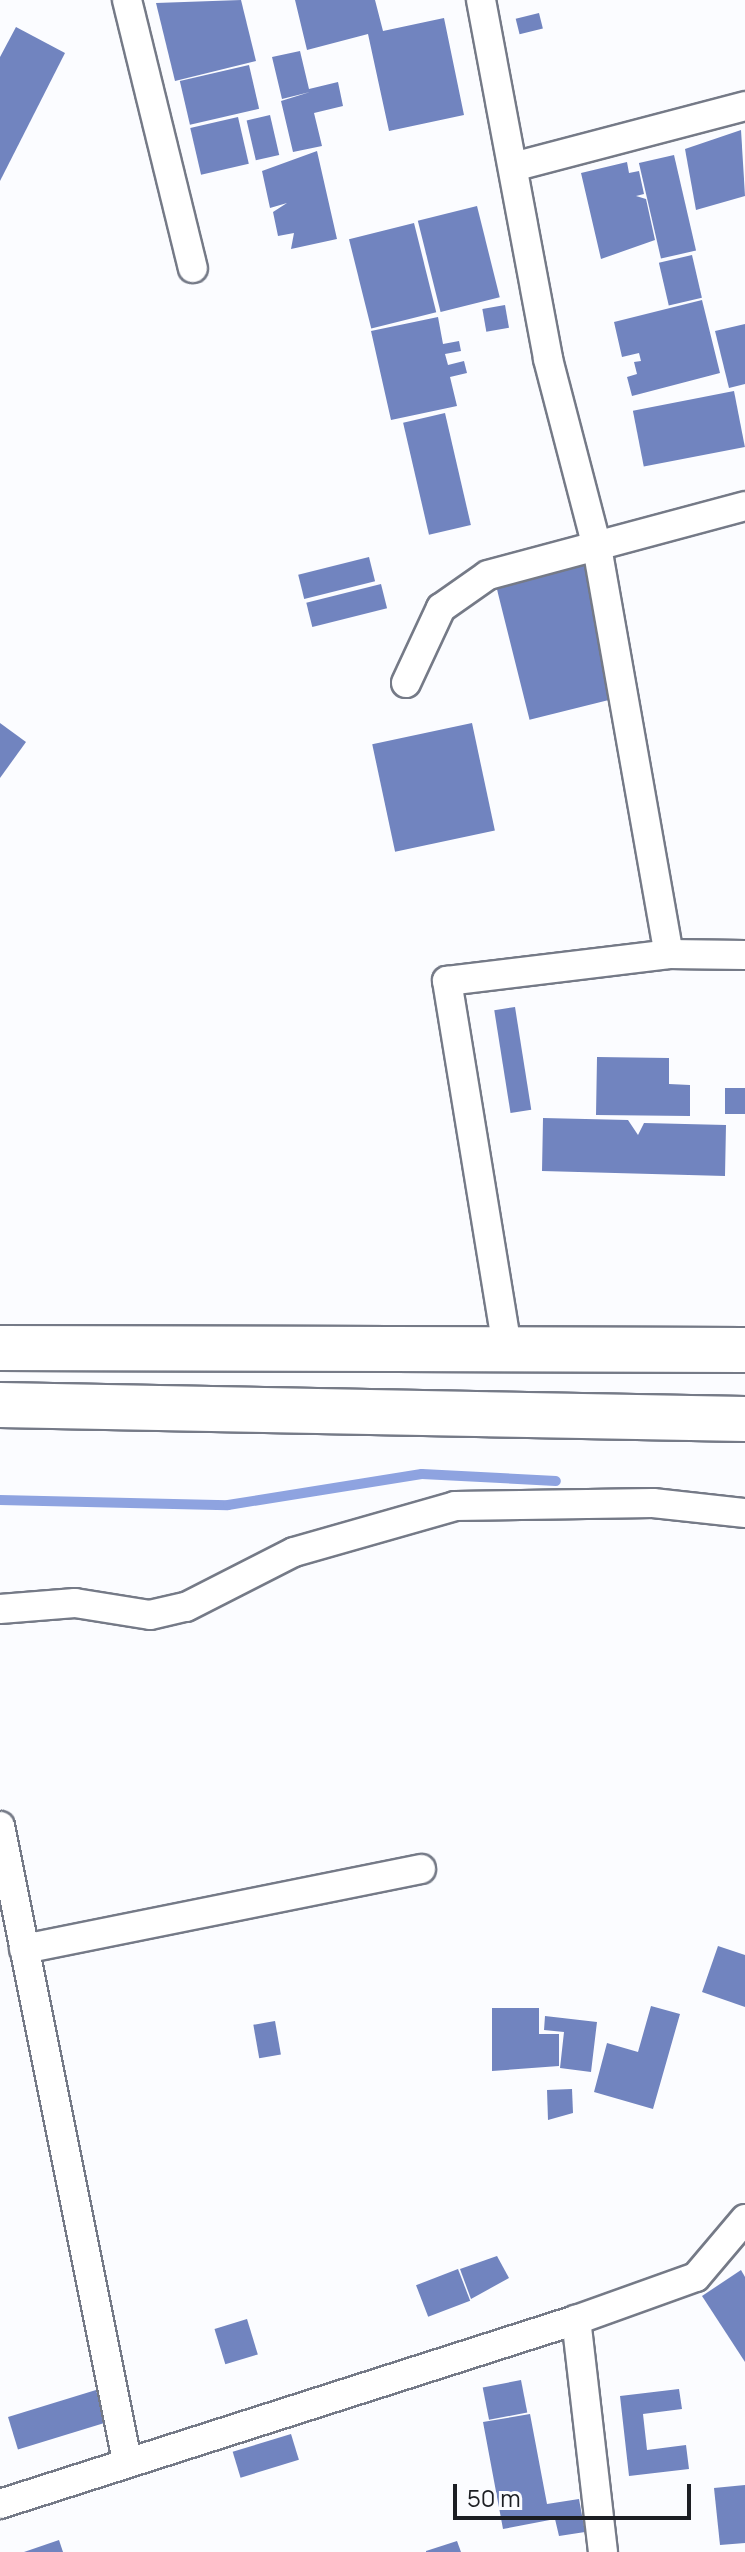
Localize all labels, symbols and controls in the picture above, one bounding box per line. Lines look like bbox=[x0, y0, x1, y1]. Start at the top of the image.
scale bar bbox=[457, 2468, 695, 2518]
text: 50 m bbox=[467, 2481, 521, 2514]

